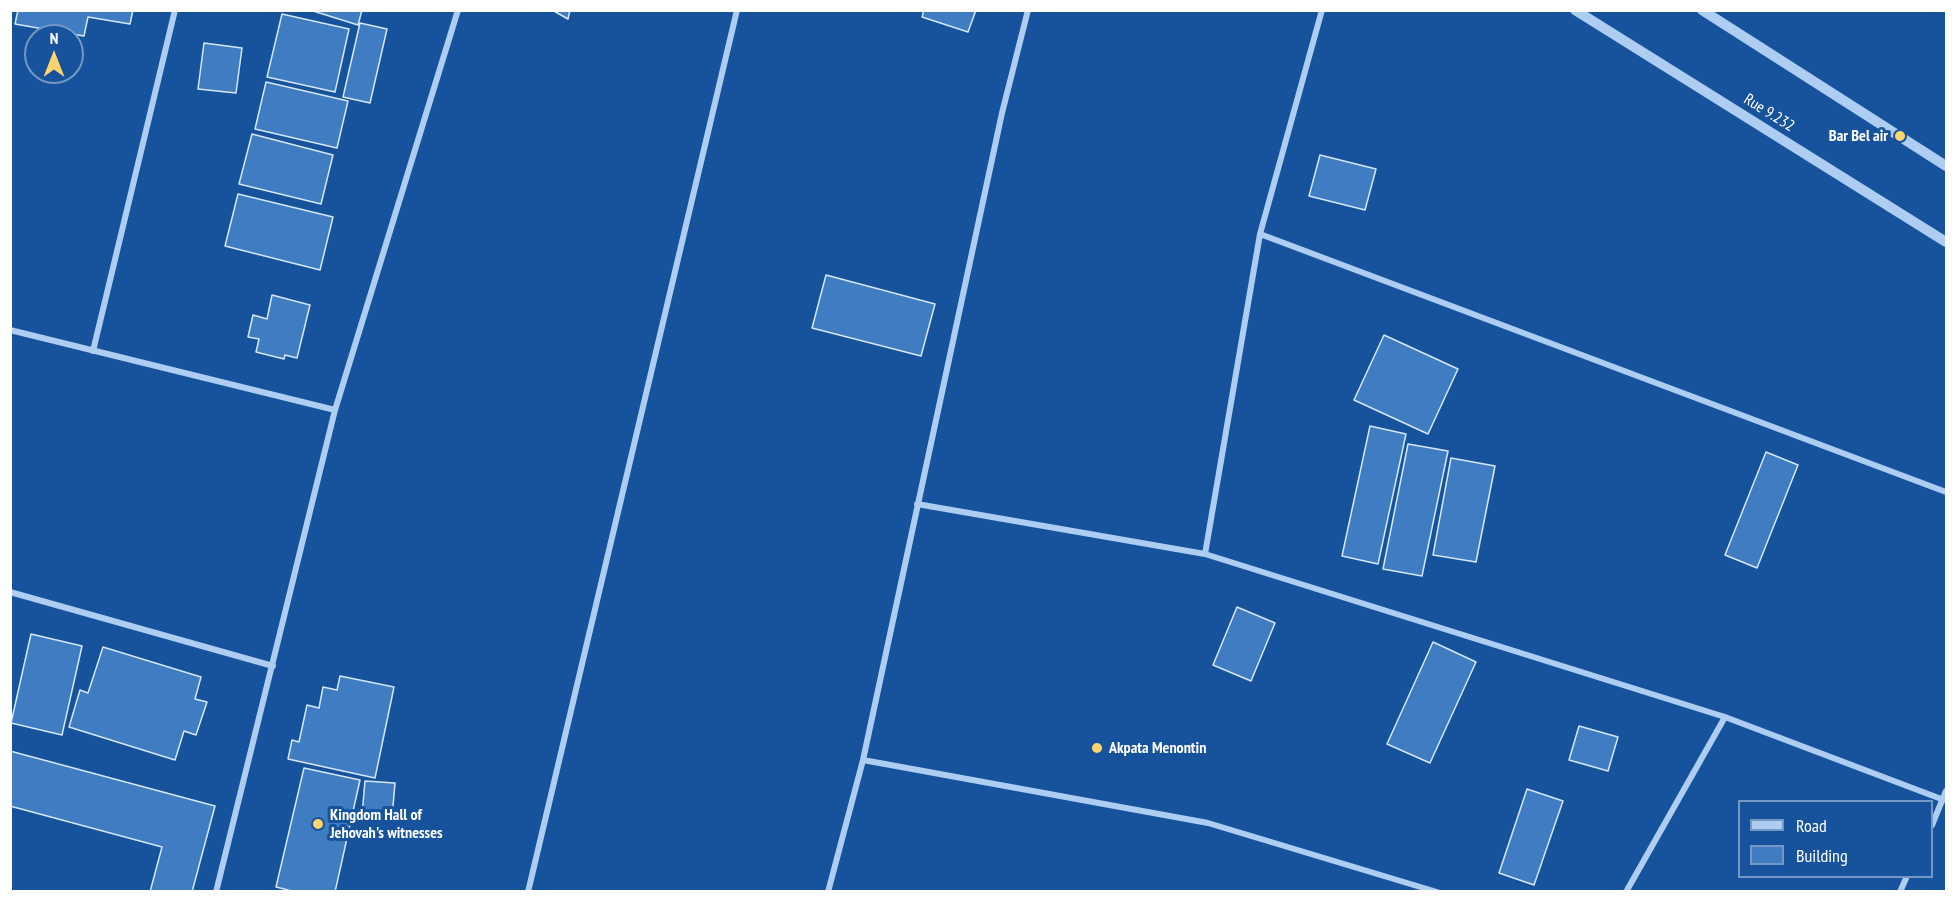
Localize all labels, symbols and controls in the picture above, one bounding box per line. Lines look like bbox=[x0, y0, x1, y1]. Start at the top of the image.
north arrow bbox=[24, 24, 84, 84]
text: N bbox=[50, 28, 58, 48]
street label: Rue 9.232 bbox=[1740, 90, 1798, 136]
place label: Bar Bel air bbox=[1829, 126, 1888, 146]
marker: Bar Bel air bbox=[1893, 129, 1907, 143]
place label: Akpata Menontin bbox=[1109, 738, 1206, 758]
marker: Akpata Menontin bbox=[1090, 741, 1104, 755]
legend bbox=[1738, 800, 1933, 878]
place label: Kingdom Hall of Jehovah's witnesses bbox=[330, 805, 443, 843]
text: Road bbox=[1796, 814, 1827, 837]
marker: Kingdom Hall of Jehovah's witnesses bbox=[311, 817, 325, 831]
text: Building bbox=[1796, 844, 1848, 867]

